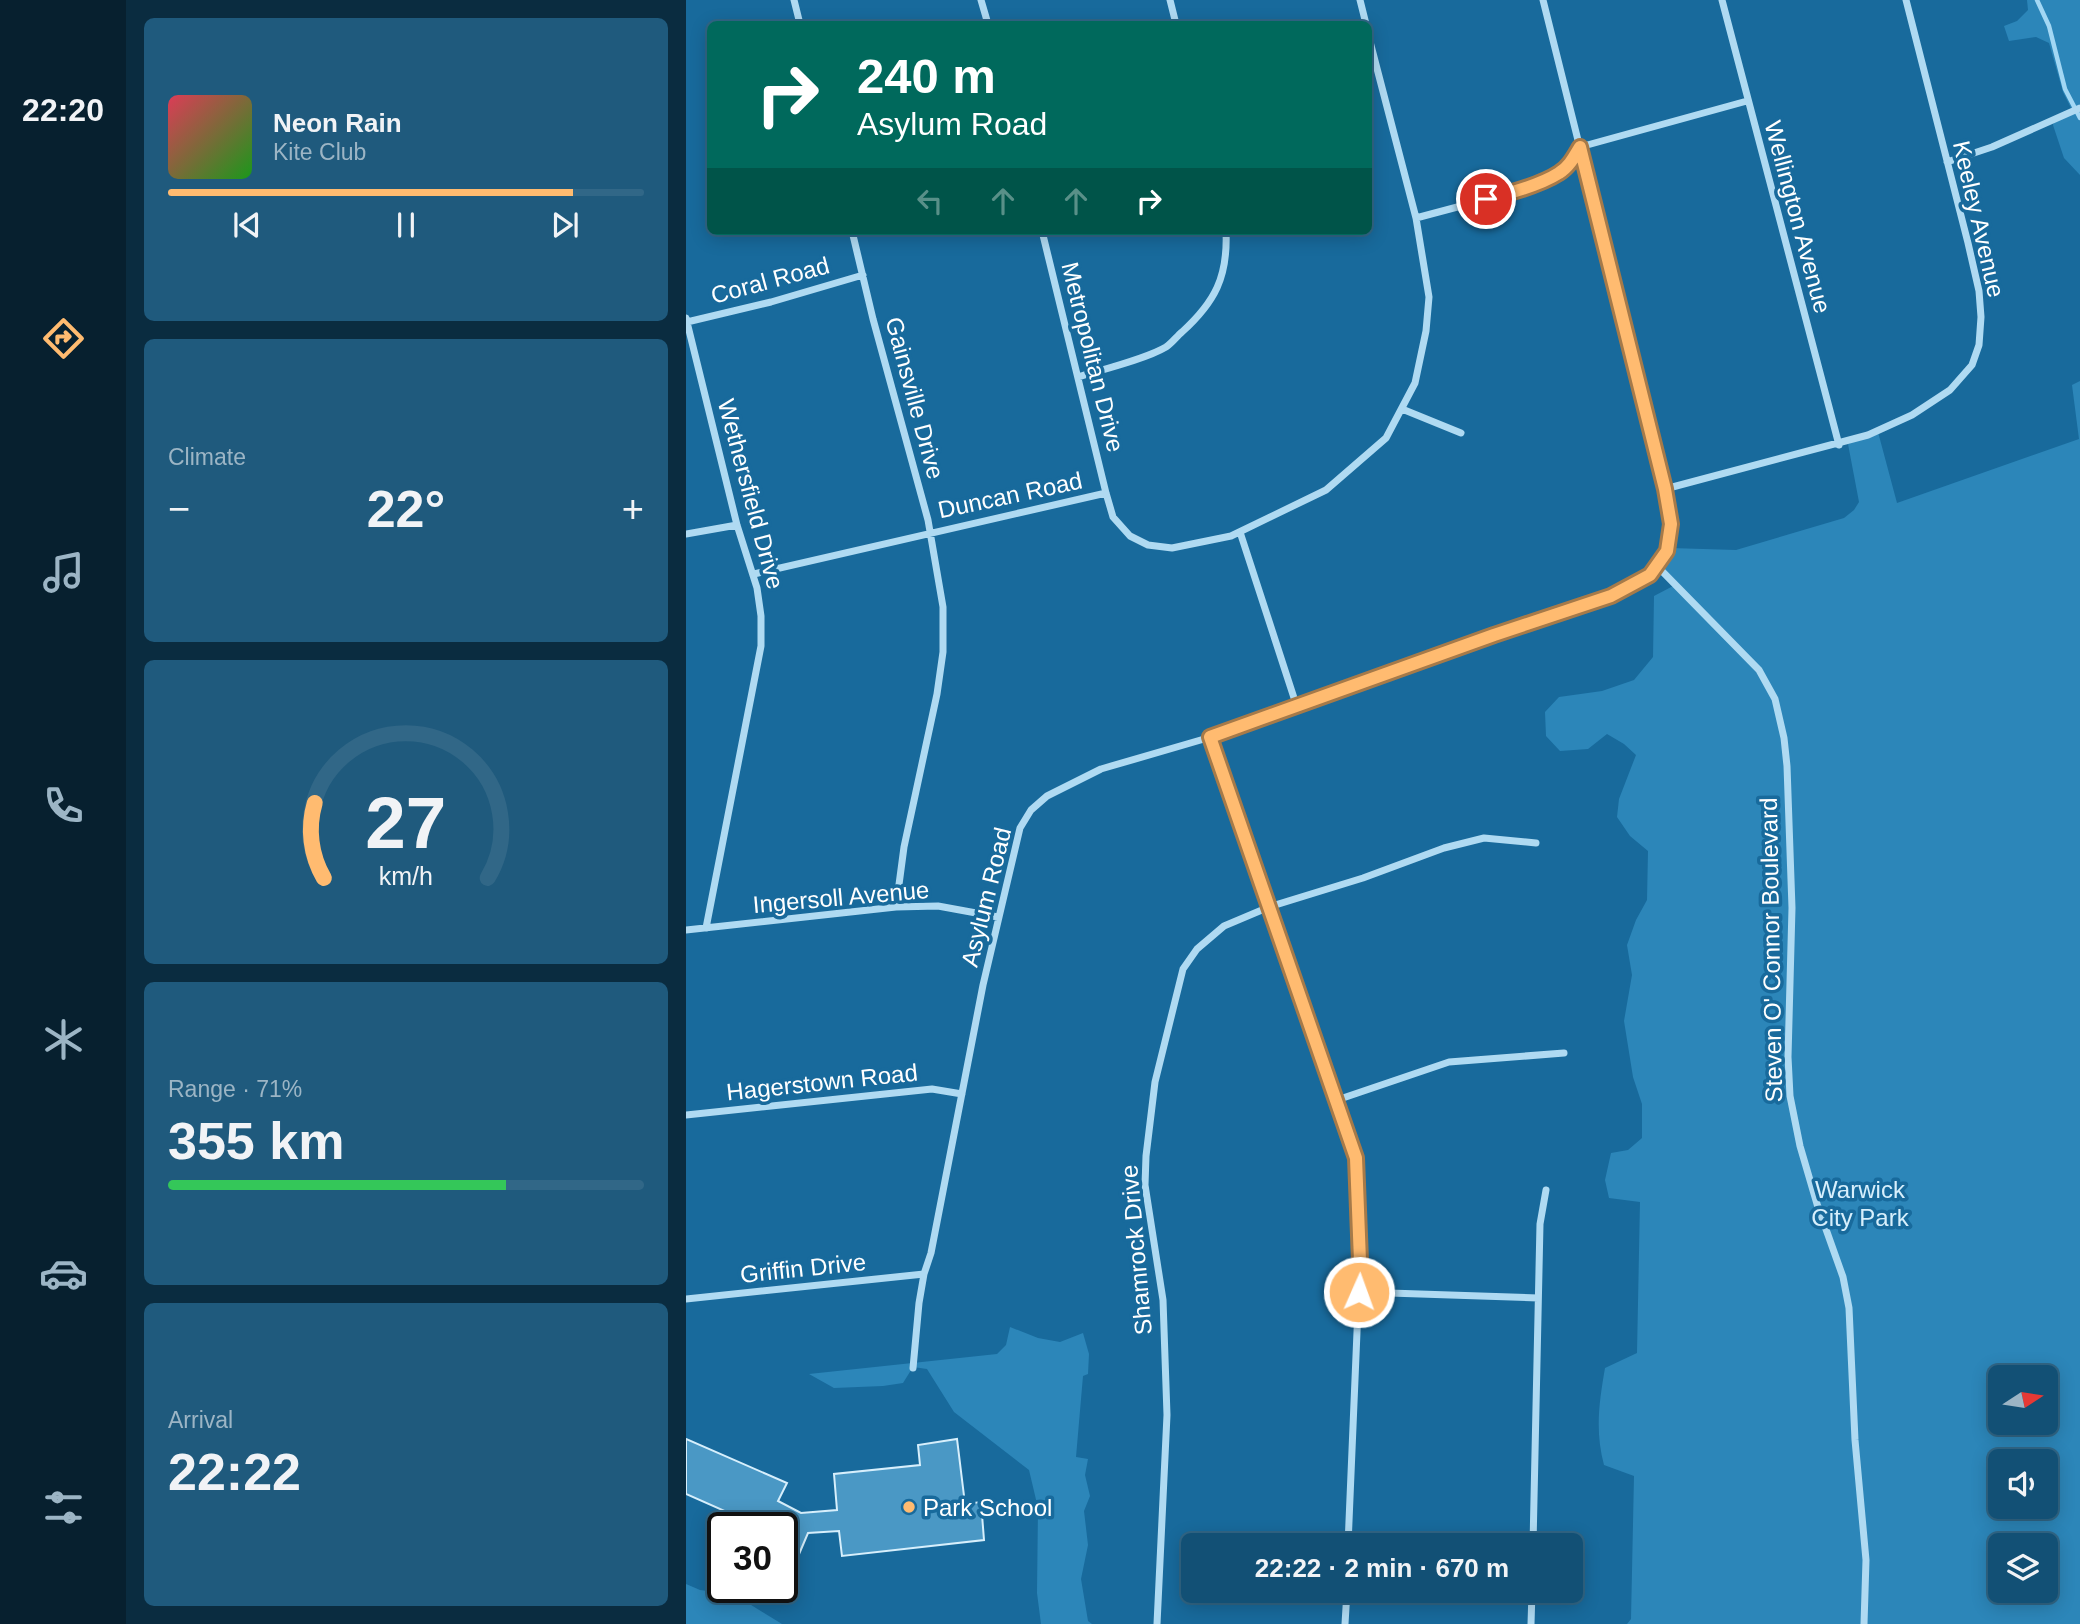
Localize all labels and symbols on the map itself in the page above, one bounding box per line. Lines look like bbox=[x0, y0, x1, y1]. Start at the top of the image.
street label: Wellington Avenue bbox=[1759, 118, 1837, 316]
street label: Keeley Avenue bbox=[1948, 138, 2010, 300]
pin bbox=[1456, 169, 1516, 229]
street label: Coral Road bbox=[708, 251, 832, 309]
street label: Metropolitan Drive bbox=[1056, 259, 1130, 455]
street label: Gainsville Drive bbox=[880, 314, 950, 482]
street label: Wethersfield Drive bbox=[713, 396, 789, 592]
street label: Duncan Road bbox=[935, 467, 1085, 523]
street label: Steven O' Connor Boulevard bbox=[1755, 797, 1787, 1103]
street label: Asylum Road bbox=[956, 824, 1016, 970]
street label: Ingersoll Avenue bbox=[752, 876, 930, 918]
street label: Hagerstown Road bbox=[725, 1059, 919, 1105]
street label: Shamrock Drive bbox=[1115, 1164, 1157, 1336]
park label: Warwick City Park bbox=[1811, 1176, 1910, 1231]
street label: Griffin Drive bbox=[739, 1248, 867, 1288]
position arrow bbox=[1322, 1255, 1396, 1329]
north arrow bbox=[1988, 1365, 2058, 1435]
place label: Park School bbox=[923, 1494, 1052, 1521]
marker: Park School bbox=[901, 1499, 917, 1515]
speed limit sign: 30 bbox=[707, 1512, 798, 1603]

